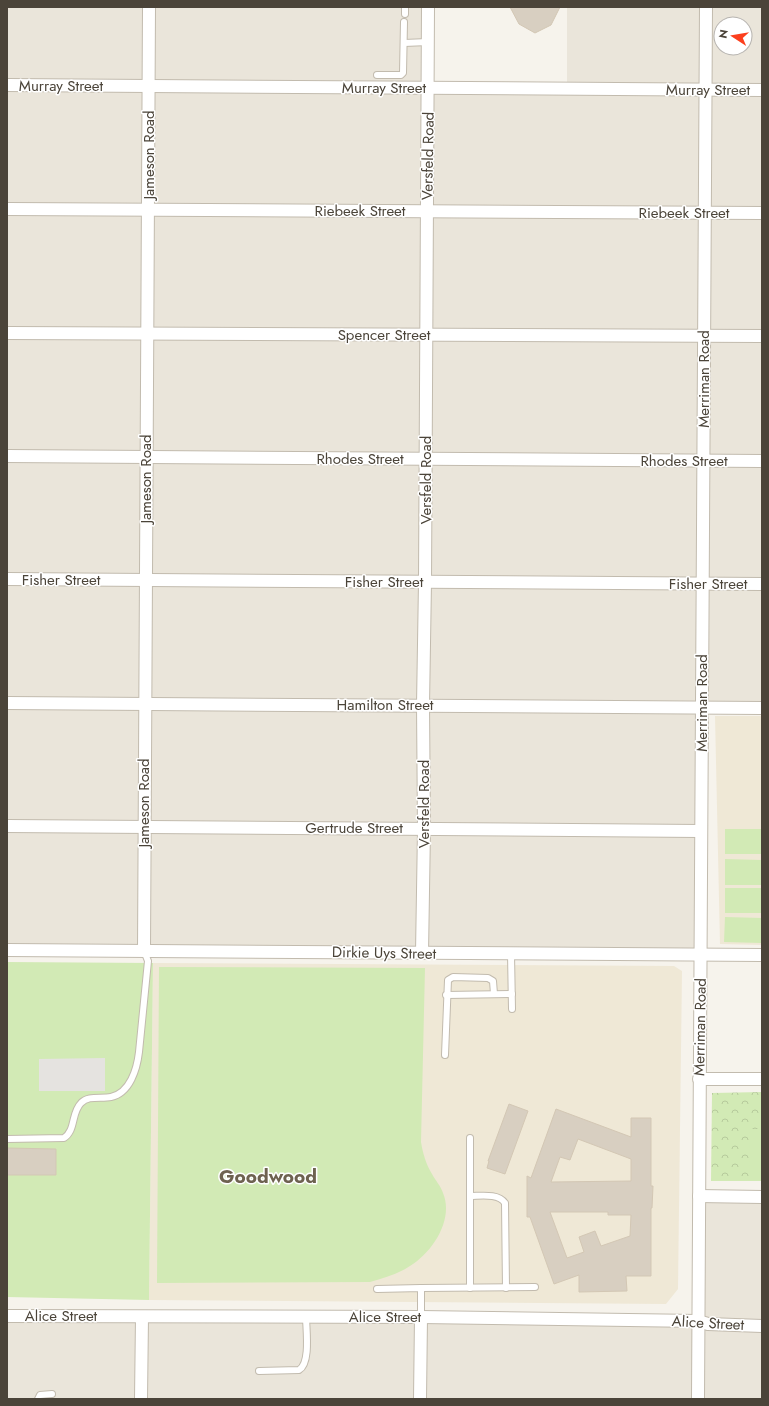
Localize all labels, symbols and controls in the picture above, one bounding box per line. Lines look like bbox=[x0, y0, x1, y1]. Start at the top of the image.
north arrow bbox=[713, 16, 753, 56]
text: N bbox=[714, 28, 732, 40]
street label: Murray Street bbox=[19, 75, 104, 97]
street label: Murray Street bbox=[342, 77, 427, 99]
street label: Murray Street bbox=[666, 79, 751, 101]
street label: Jameson Road bbox=[138, 110, 160, 202]
street label: Versfeld Road bbox=[416, 112, 440, 200]
street label: Riebeek Street bbox=[315, 200, 406, 222]
street label: Riebeek Street bbox=[639, 202, 730, 224]
street label: Spencer Street bbox=[338, 324, 431, 346]
street label: Merriman Road bbox=[693, 330, 715, 428]
street label: Jameson Road bbox=[135, 434, 157, 526]
street label: Versfeld Road bbox=[415, 436, 437, 524]
street label: Rhodes Street bbox=[316, 448, 404, 470]
street label: Rhodes Street bbox=[640, 450, 728, 472]
street label: Fisher Street bbox=[22, 569, 101, 591]
street label: Fisher Street bbox=[345, 571, 424, 593]
street label: Fisher Street bbox=[669, 573, 748, 595]
street label: Merriman Road bbox=[691, 654, 713, 752]
street label: Hamilton Street bbox=[337, 694, 434, 716]
street label: Jameson Road bbox=[133, 758, 155, 850]
street label: Versfeld Road bbox=[413, 760, 435, 848]
street label: Gertrude Street bbox=[305, 817, 403, 839]
street label: Dirkie Uys Street bbox=[332, 941, 437, 965]
street label: Merriman Road bbox=[688, 978, 712, 1076]
district label: Goodwood bbox=[219, 1163, 317, 1190]
street label: Alice Street bbox=[25, 1305, 98, 1327]
street label: Alice Street bbox=[349, 1306, 422, 1328]
street label: Alice Street bbox=[671, 1310, 745, 1336]

